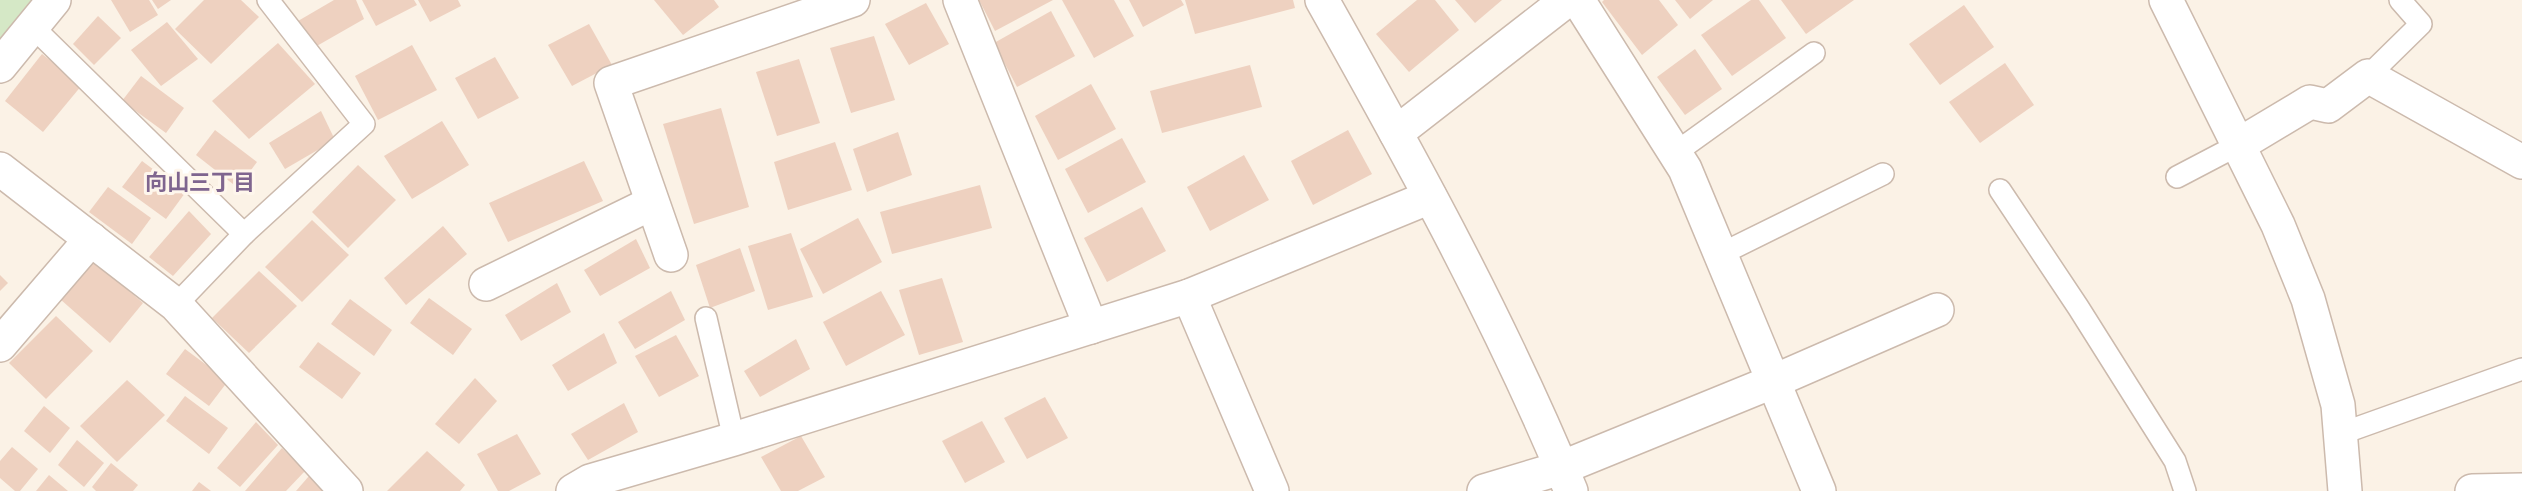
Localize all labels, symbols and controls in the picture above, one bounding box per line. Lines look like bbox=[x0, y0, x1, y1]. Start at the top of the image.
district label: 向山三丁目 bbox=[145, 169, 255, 196]

